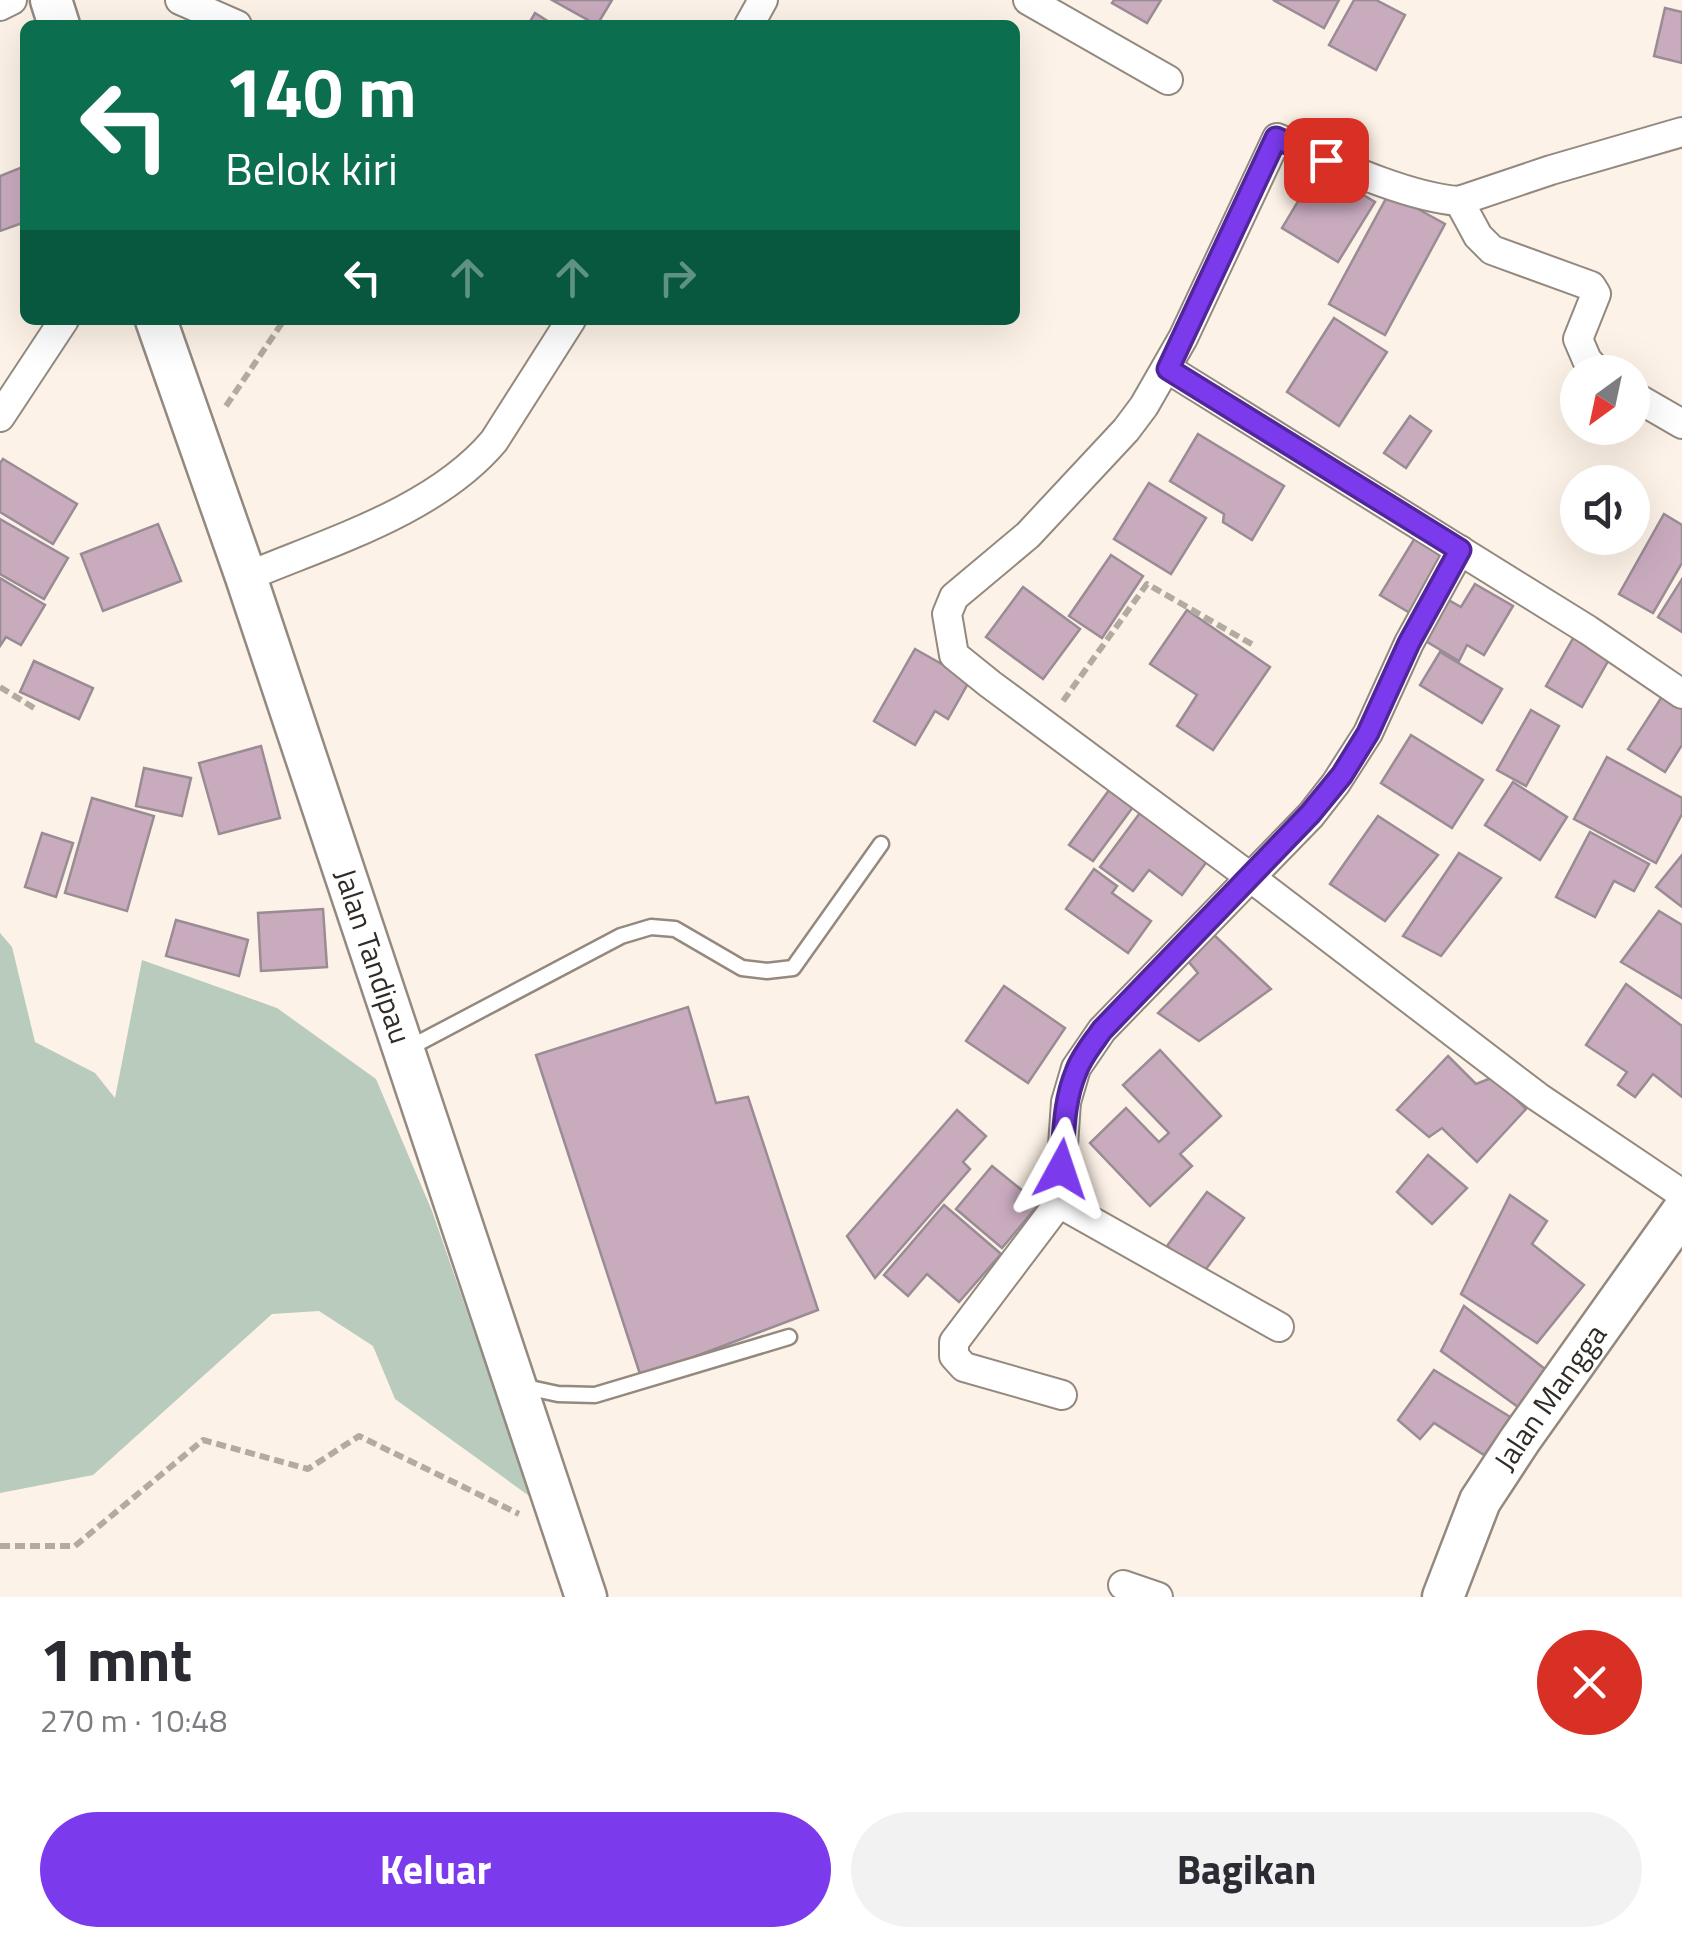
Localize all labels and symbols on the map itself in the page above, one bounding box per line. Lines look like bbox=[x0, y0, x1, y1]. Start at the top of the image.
pin bbox=[1284, 118, 1369, 203]
north arrow bbox=[1560, 355, 1650, 445]
street label: Jalan Tandipau bbox=[323, 862, 424, 1049]
position arrow bbox=[1009, 1117, 1113, 1221]
street label: Jalan Mangga bbox=[1482, 1314, 1618, 1480]

